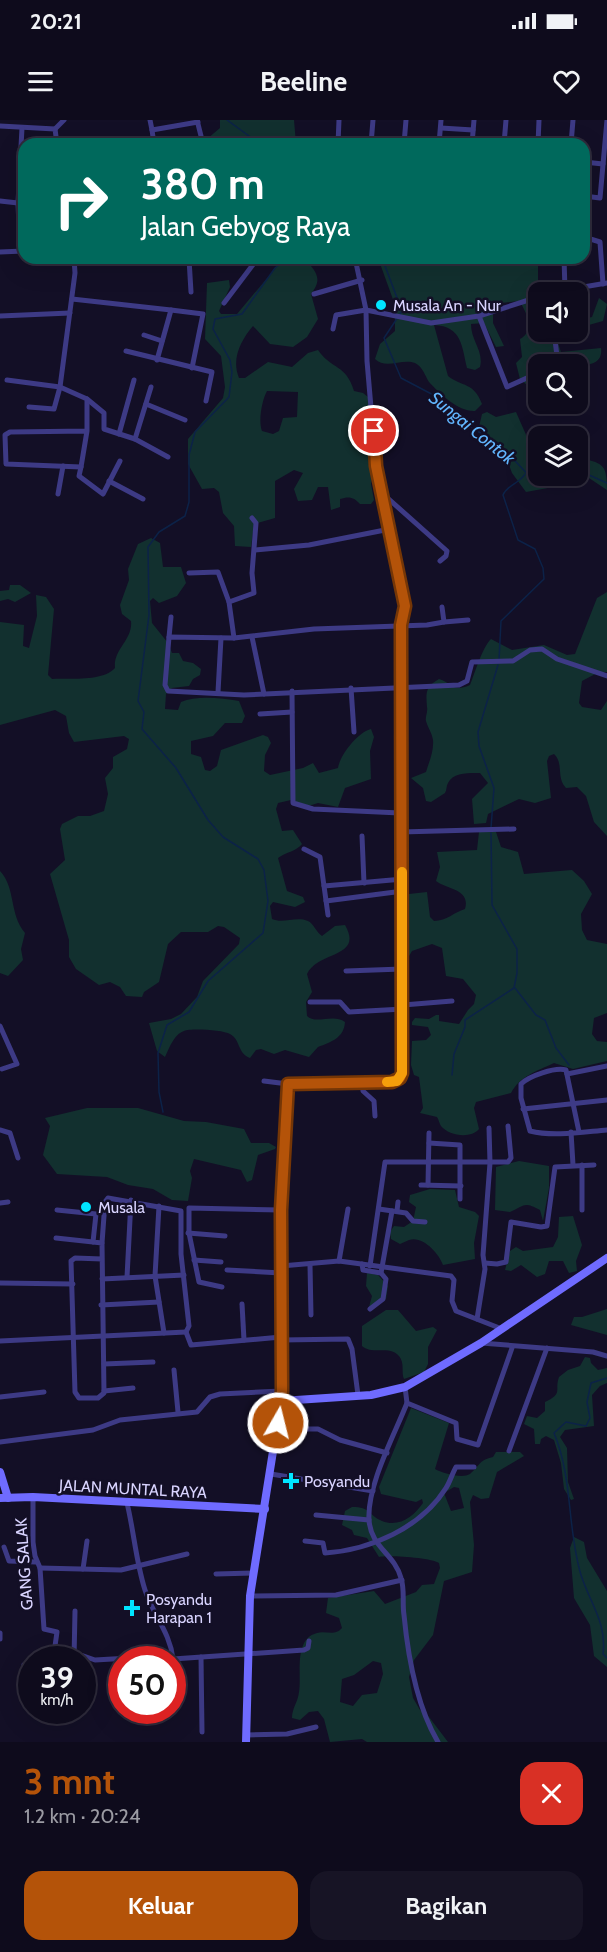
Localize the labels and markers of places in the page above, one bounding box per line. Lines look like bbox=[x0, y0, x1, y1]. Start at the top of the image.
place label: Musala An - Nur bbox=[393, 296, 502, 315]
marker: Musala An - Nur bbox=[374, 298, 388, 312]
pin bbox=[348, 405, 399, 456]
place label: Musala bbox=[98, 1198, 145, 1217]
marker: Musala bbox=[79, 1200, 93, 1214]
marker: Posyandu bbox=[282, 1472, 300, 1490]
place label: Posyandu bbox=[304, 1472, 370, 1491]
place label: Posyandu Harapan 1 bbox=[146, 1590, 212, 1627]
marker: Posyandu Harapan 1 bbox=[123, 1599, 141, 1617]

